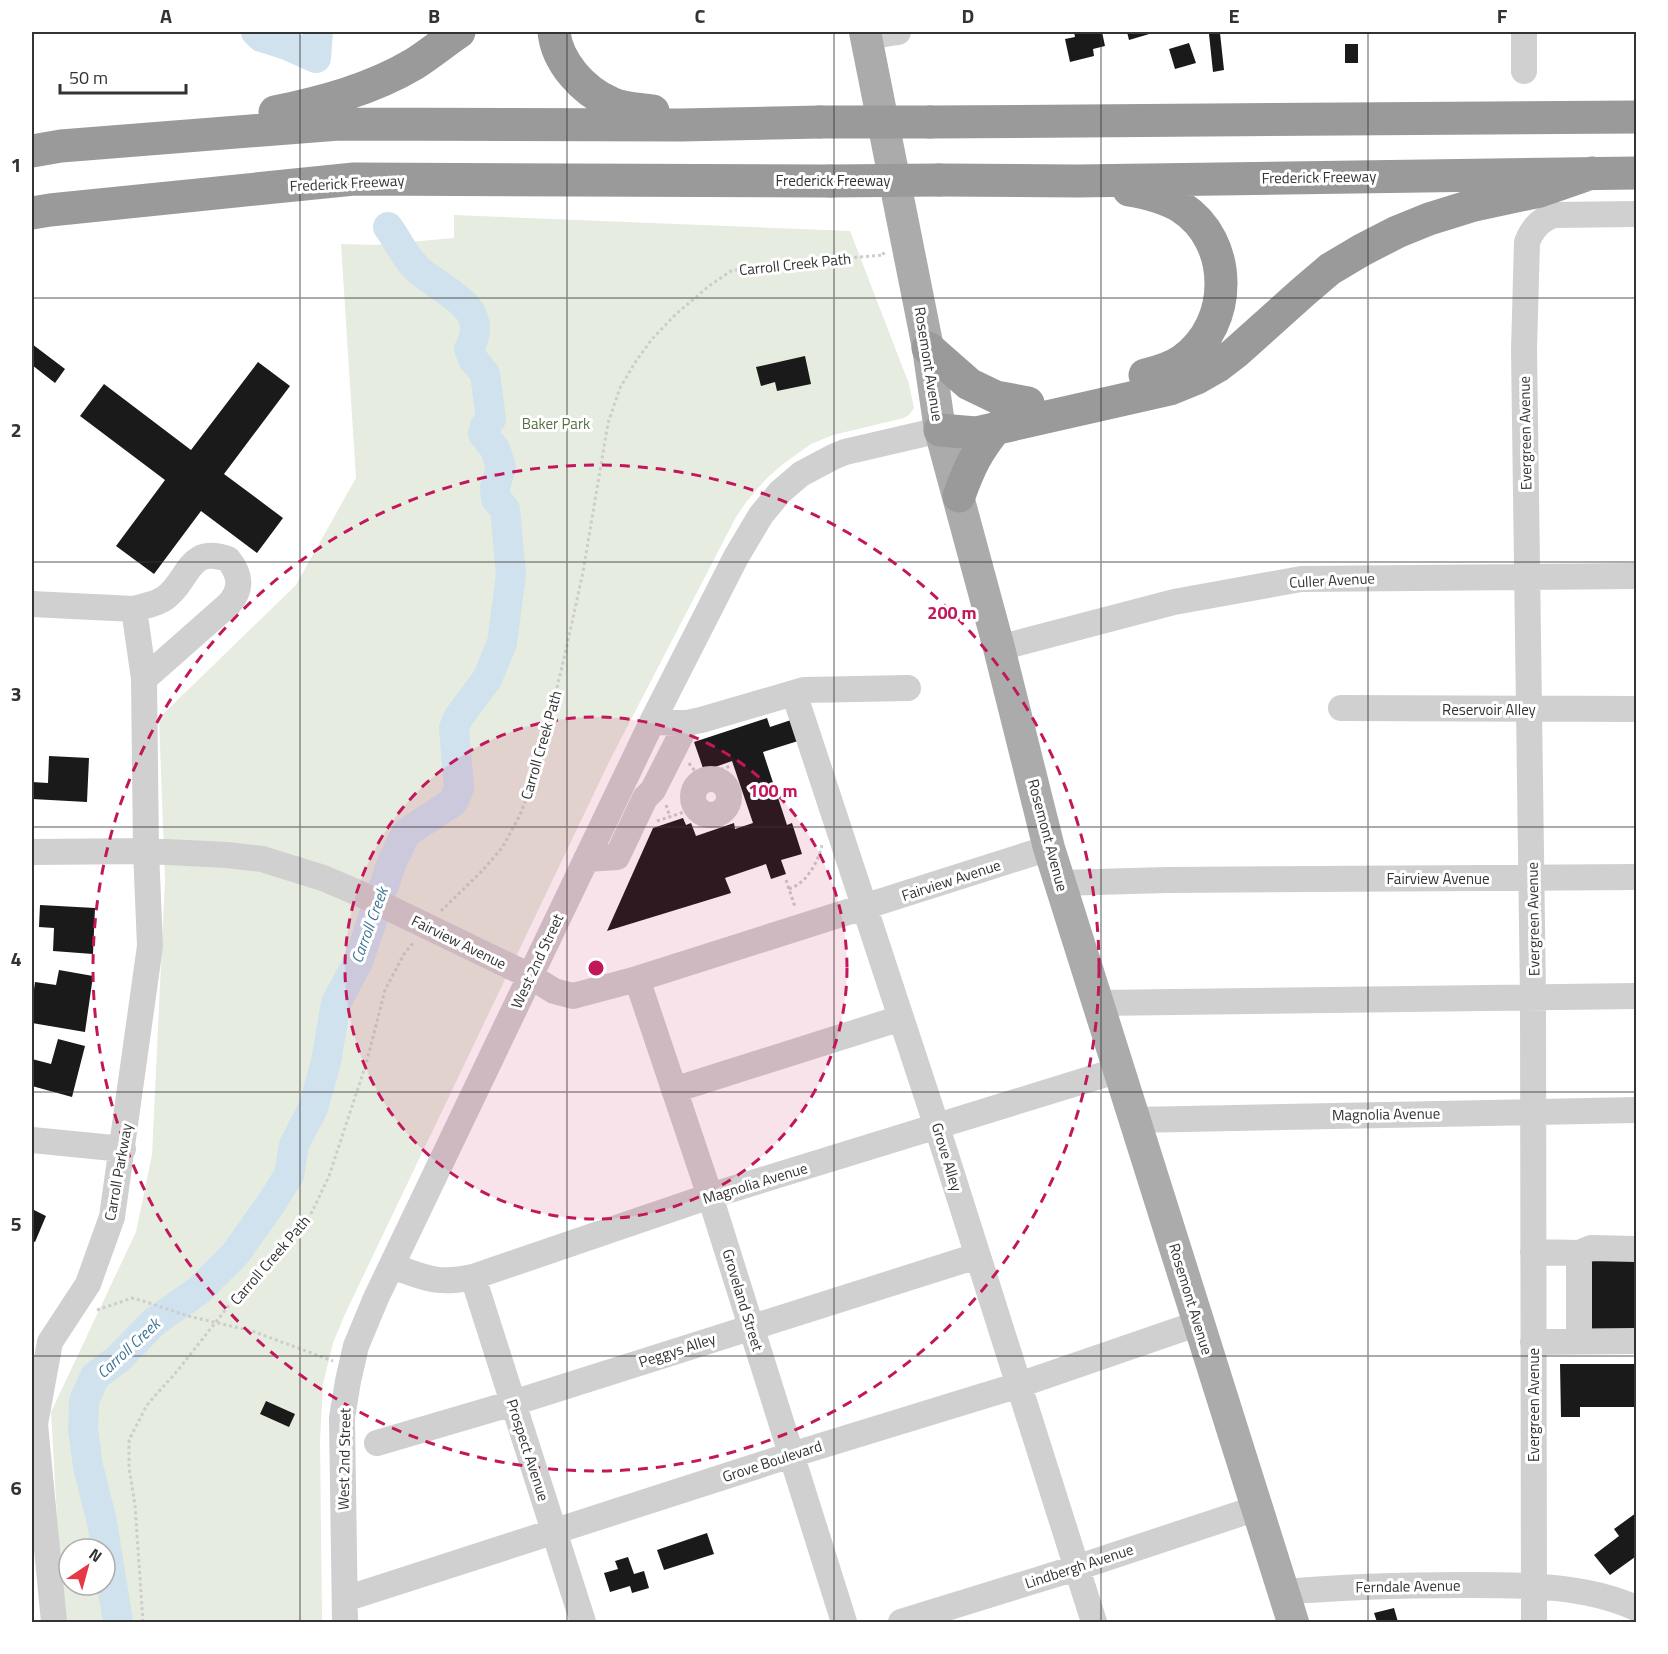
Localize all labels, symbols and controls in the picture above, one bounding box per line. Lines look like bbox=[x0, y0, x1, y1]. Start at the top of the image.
text: A bbox=[160, 0, 172, 31]
text: B bbox=[428, 0, 440, 31]
text: C bbox=[695, 0, 706, 31]
text: D bbox=[962, 0, 974, 31]
text: E bbox=[1228, 0, 1240, 31]
text: F bbox=[1497, 0, 1508, 31]
scale bar bbox=[60, 57, 186, 95]
text: 50 m bbox=[69, 64, 108, 91]
text: 1 bbox=[10, 149, 22, 180]
street label: Frederick Freeway bbox=[1261, 164, 1377, 190]
street label: Frederick Freeway bbox=[289, 169, 405, 197]
street label: Frederick Freeway bbox=[776, 169, 890, 192]
street label: Carroll Creek Path bbox=[738, 247, 852, 281]
street label: Rosemont Avenue bbox=[909, 305, 949, 423]
street label: Evergreen Avenue bbox=[1513, 376, 1537, 490]
park label: Baker Park bbox=[522, 412, 590, 435]
text: 2 bbox=[10, 414, 22, 445]
street label: Culler Avenue bbox=[1289, 566, 1375, 594]
text: 200 m bbox=[927, 599, 977, 626]
text: 3 bbox=[10, 678, 22, 709]
street label: Carroll Creek Path bbox=[514, 688, 568, 802]
street label: Reservoir Alley bbox=[1442, 698, 1536, 721]
street label: Rosemont Avenue bbox=[1022, 776, 1074, 894]
text: 100 m bbox=[748, 777, 798, 804]
street label: Fairview Avenue bbox=[898, 853, 1004, 907]
street label: Evergreen Avenue bbox=[1521, 862, 1545, 976]
street label: Fairview Avenue bbox=[1386, 867, 1490, 890]
water label: Carroll Creek bbox=[344, 882, 394, 966]
street label: Fairview Avenue bbox=[408, 909, 510, 975]
street label: West 2nd Street bbox=[505, 909, 569, 1012]
text: 4 bbox=[10, 943, 22, 974]
centre of rings bbox=[586, 958, 606, 978]
street label: Magnolia Avenue bbox=[1332, 1102, 1440, 1126]
street label: Grove Alley bbox=[926, 1120, 968, 1194]
street label: Carroll Parkway bbox=[98, 1121, 138, 1223]
street label: Magnolia Avenue bbox=[700, 1156, 810, 1210]
text: 5 bbox=[10, 1208, 22, 1239]
street label: Carroll Creek Path bbox=[224, 1210, 316, 1310]
street label: Rosemont Avenue bbox=[1163, 1240, 1219, 1358]
street label: Groveland Street bbox=[717, 1246, 770, 1355]
water label: Carroll Creek bbox=[91, 1311, 166, 1384]
street label: Peggys Alley bbox=[635, 1327, 719, 1373]
street label: Evergreen Avenue bbox=[1522, 1348, 1545, 1462]
street label: Prospect Avenue bbox=[501, 1396, 555, 1504]
street label: West 2nd Street bbox=[332, 1407, 356, 1510]
street label: Grove Boulevard bbox=[719, 1434, 825, 1488]
text: 6 bbox=[10, 1472, 22, 1503]
north arrow bbox=[57, 1537, 117, 1597]
street label: Lindbergh Avenue bbox=[1022, 1538, 1136, 1594]
text: N bbox=[84, 1542, 107, 1568]
street label: Ferndale Avenue bbox=[1355, 1574, 1461, 1598]

